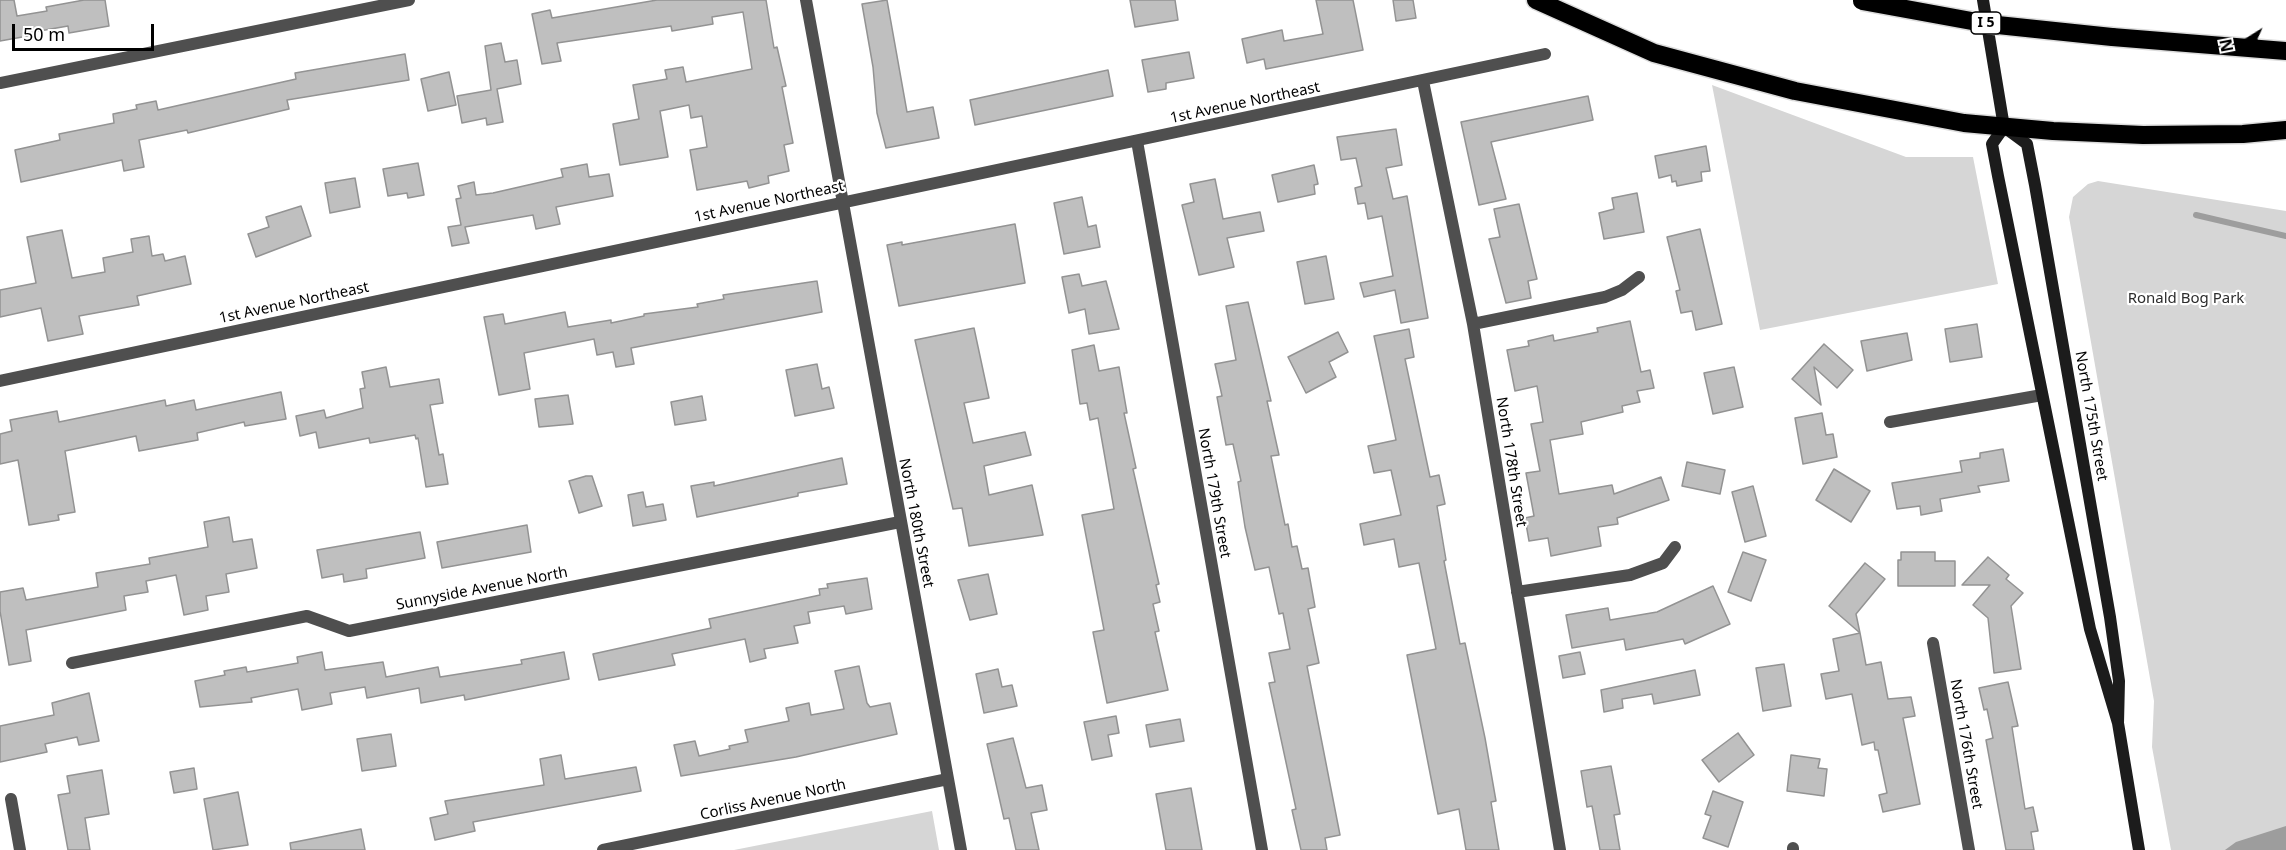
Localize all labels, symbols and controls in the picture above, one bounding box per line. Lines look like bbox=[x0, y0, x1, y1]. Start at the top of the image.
scale bar bbox=[15, 12, 158, 50]
road number: I 5 bbox=[1971, 12, 2001, 34]
north arrow bbox=[2214, 12, 2274, 72]
text: 50 m bbox=[23, 22, 65, 46]
text: N bbox=[2214, 37, 2238, 54]
street label: 1st Avenue Northeast bbox=[1169, 78, 1321, 128]
street label: 1st Avenue Northeast bbox=[693, 177, 845, 227]
street label: 1st Avenue Northeast bbox=[218, 278, 370, 328]
park label: Ronald Bog Park bbox=[2128, 290, 2244, 308]
street label: North 175th Street bbox=[2071, 350, 2111, 482]
street label: North 178th Street bbox=[1492, 396, 1530, 528]
street label: North 179th Street bbox=[1194, 427, 1234, 559]
street label: North 180th Street bbox=[895, 457, 937, 589]
street label: Sunnyside Avenue North bbox=[395, 564, 569, 614]
street label: North 176th Street bbox=[1946, 678, 1986, 810]
street label: Corliss Avenue North bbox=[698, 776, 848, 824]

